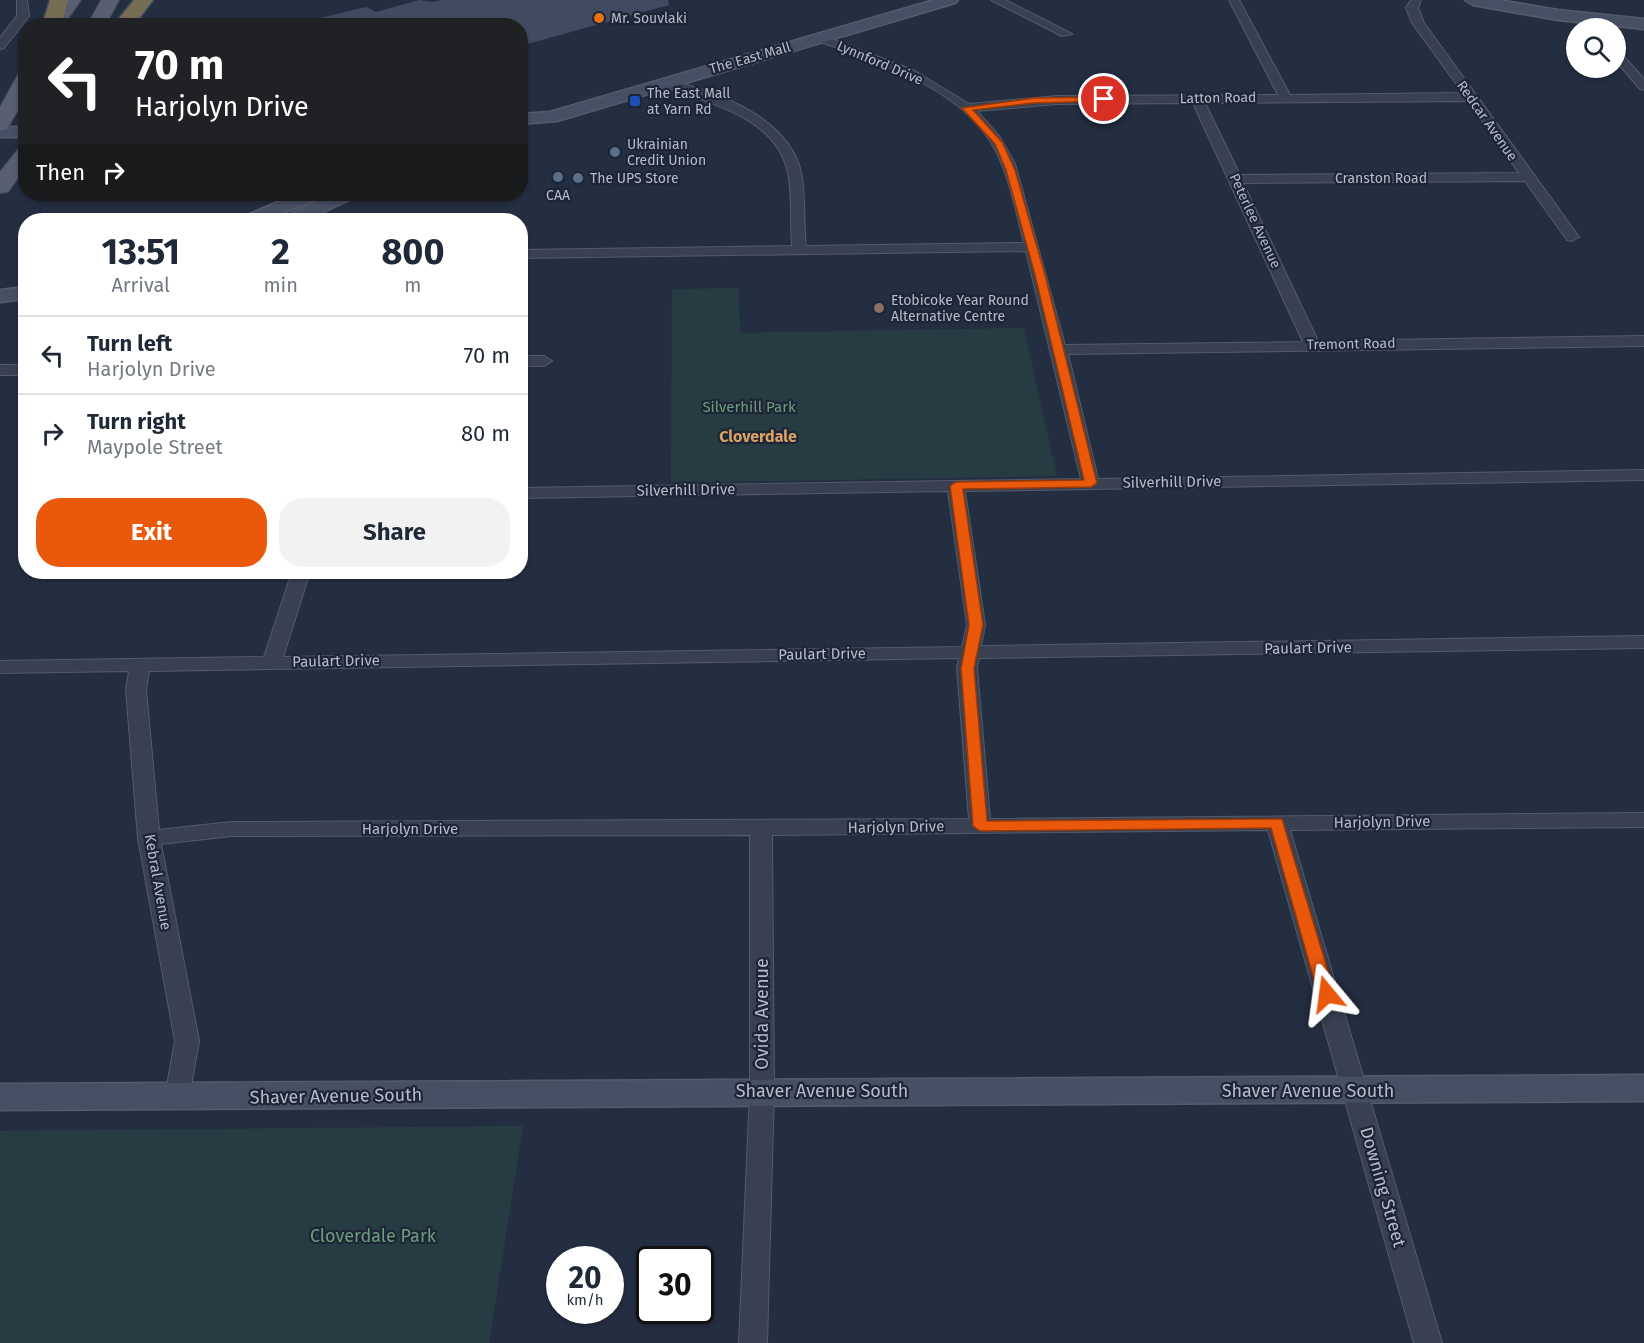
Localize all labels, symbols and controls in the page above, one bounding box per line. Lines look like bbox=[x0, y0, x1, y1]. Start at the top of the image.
place label: Mr. Souvlaki bbox=[611, 10, 687, 27]
marker: Mr. Souvlaki bbox=[592, 11, 606, 25]
map controls bbox=[1566, 18, 1626, 78]
button: search bbox=[1566, 18, 1626, 78]
street label: Lynnford Drive bbox=[834, 37, 926, 89]
street label: The East Mall bbox=[708, 38, 792, 78]
text: 70 m bbox=[135, 40, 224, 90]
icon: left bbox=[36, 42, 114, 120]
pin bbox=[1078, 73, 1129, 124]
street label: Redcar Avenue bbox=[1453, 78, 1521, 164]
icon: arrive bbox=[1087, 82, 1120, 115]
place label: The East Mall at Yarn Rd bbox=[647, 85, 730, 118]
street label: Latton Road bbox=[1179, 89, 1257, 107]
text: Harjolyn Drive bbox=[135, 91, 309, 123]
marker: The East Mall at Yarn Rd bbox=[628, 94, 642, 108]
place label: Ukrainian Credit Union bbox=[627, 136, 706, 169]
marker: Ukrainian Credit Union bbox=[608, 145, 622, 159]
icon: right bbox=[97, 156, 130, 189]
text: Then bbox=[36, 159, 85, 186]
marker: CAA bbox=[551, 170, 565, 184]
place label: The UPS Store bbox=[590, 170, 679, 187]
street label: Cranston Road bbox=[1335, 170, 1427, 187]
marker: The UPS Store bbox=[571, 171, 585, 185]
street label: Peterlee Avenue bbox=[1226, 171, 1284, 271]
place label: CAA bbox=[546, 187, 570, 204]
text: 13:51 bbox=[102, 230, 180, 274]
text: 2 bbox=[271, 230, 290, 274]
text: 800 bbox=[381, 230, 444, 274]
text: Arrival bbox=[111, 273, 170, 297]
text: min bbox=[263, 273, 298, 297]
text: m bbox=[404, 273, 422, 297]
place label: Etobicoke Year Round Alternative Centre bbox=[891, 292, 1029, 325]
marker: Etobicoke Year Round Alternative Centre bbox=[872, 301, 886, 315]
text: Turn left bbox=[87, 330, 172, 357]
street label: Tremont Road bbox=[1306, 335, 1396, 353]
icon: left bbox=[36, 339, 69, 372]
text: 70 m bbox=[464, 342, 510, 369]
text: Harjolyn Drive bbox=[87, 357, 216, 381]
park label: Silverhill Park bbox=[702, 398, 796, 416]
text: Turn right bbox=[87, 408, 186, 435]
icon: right bbox=[36, 417, 69, 450]
text: 80 m bbox=[461, 420, 510, 447]
district label: Cloverdale bbox=[719, 427, 797, 446]
text: Maypole Street bbox=[87, 435, 223, 459]
street label: Silverhill Drive bbox=[1122, 472, 1222, 492]
street label: Silverhill Drive bbox=[636, 480, 736, 500]
button: Exit bbox=[36, 498, 267, 567]
button: Share bbox=[279, 498, 510, 567]
street label: Paulart Drive bbox=[1264, 638, 1352, 658]
street label: Paulart Drive bbox=[778, 644, 866, 664]
street label: Paulart Drive bbox=[292, 651, 380, 671]
street label: Harjolyn Drive bbox=[1334, 812, 1430, 832]
street label: Harjolyn Drive bbox=[848, 817, 944, 837]
street label: Harjolyn Drive bbox=[362, 820, 458, 838]
street label: Kebral Avenue bbox=[141, 833, 175, 931]
street label: Ovida Avenue bbox=[751, 958, 773, 1070]
position arrow bbox=[1295, 962, 1359, 1026]
street label: Shaver Avenue South bbox=[736, 1080, 908, 1102]
street label: Shaver Avenue South bbox=[1222, 1080, 1394, 1102]
street label: Shaver Avenue South bbox=[250, 1083, 422, 1109]
street label: Downing Street bbox=[1355, 1124, 1411, 1250]
park label: Cloverdale Park bbox=[310, 1225, 437, 1247]
speed limit sign: 30 bbox=[636, 1246, 714, 1324]
text: 20 bbox=[568, 1260, 602, 1296]
text: km/h bbox=[566, 1291, 604, 1309]

